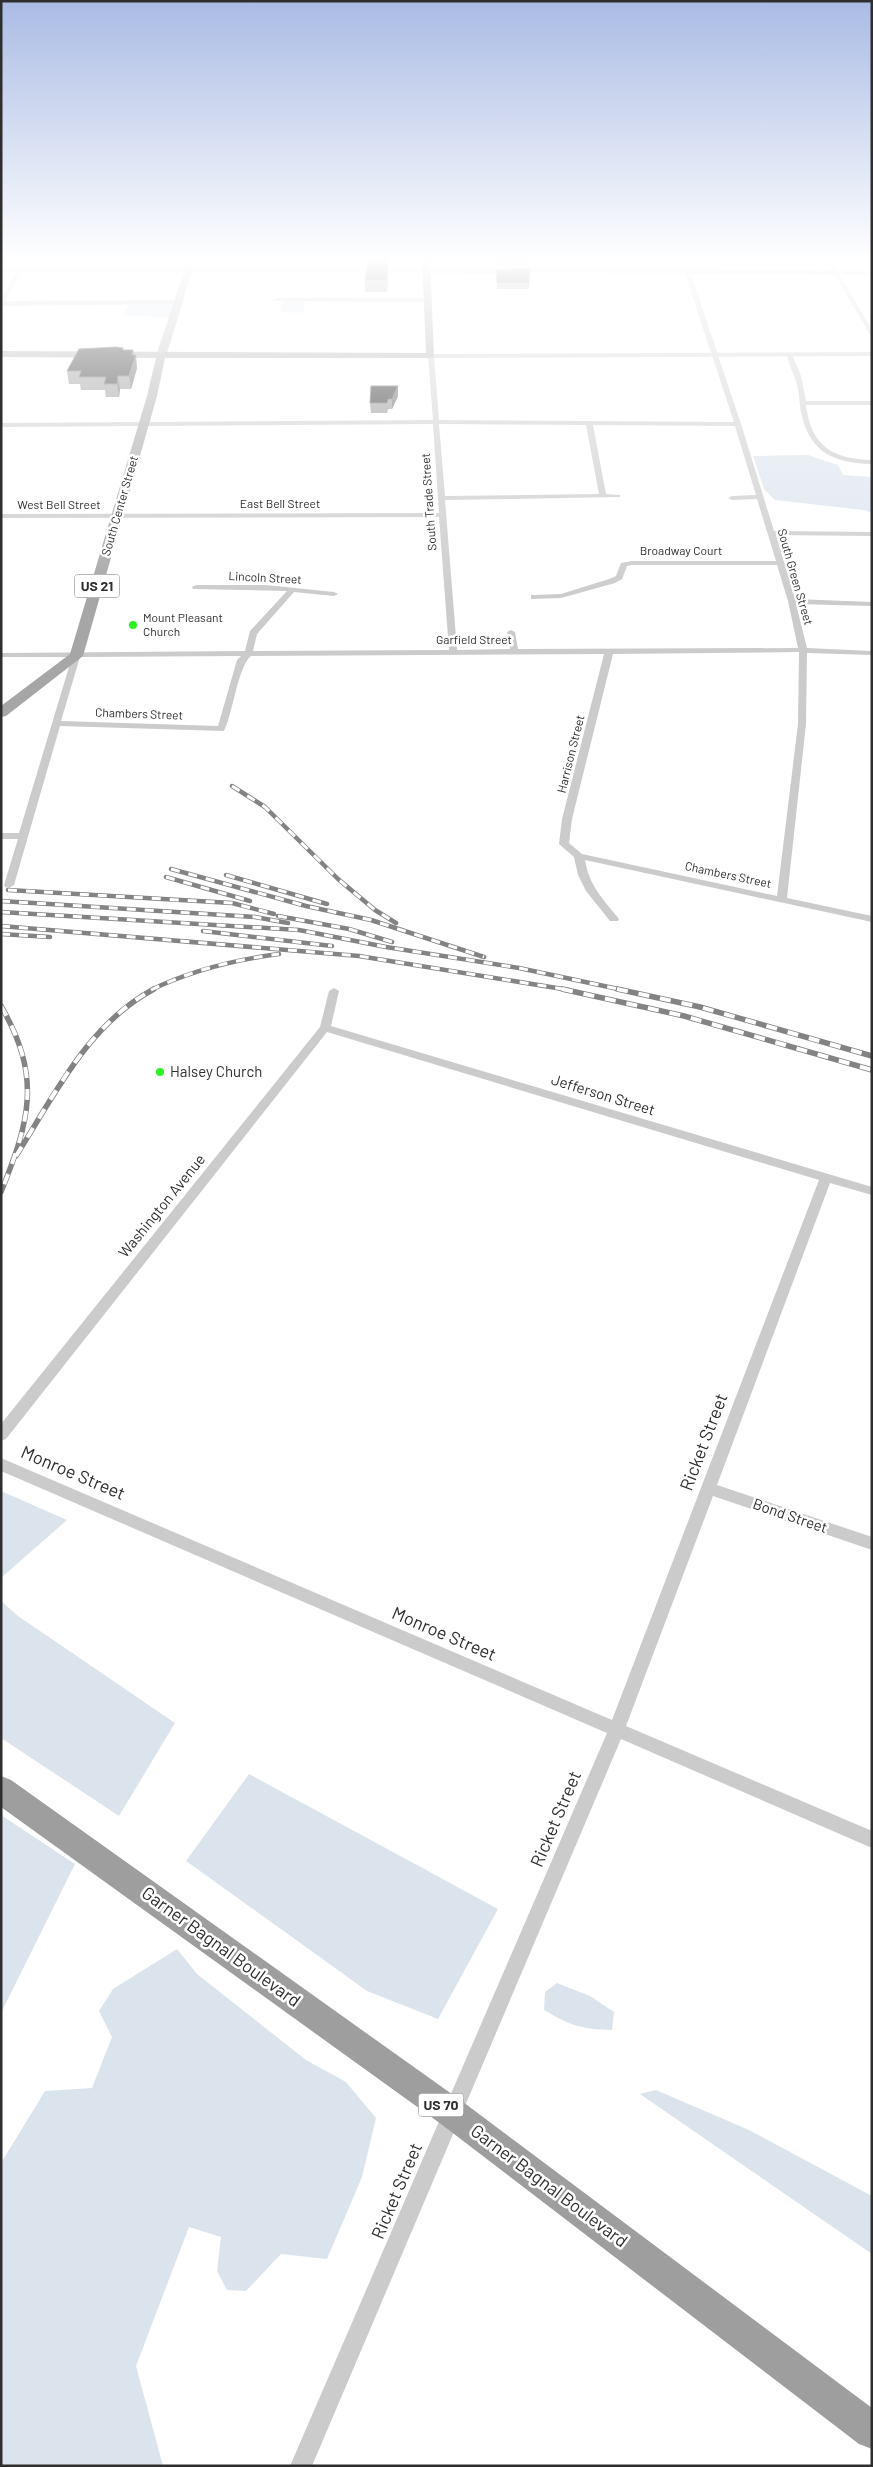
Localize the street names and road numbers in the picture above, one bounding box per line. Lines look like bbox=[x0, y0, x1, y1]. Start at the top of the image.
street label: South Trade Street bbox=[418, 453, 438, 551]
street label: South Center Street bbox=[98, 454, 140, 557]
street label: East Bell Street bbox=[240, 496, 320, 510]
street label: West Bell Street bbox=[17, 497, 101, 511]
street label: South Green Street bbox=[776, 527, 816, 626]
street label: Broadway Court bbox=[640, 543, 722, 557]
street label: Lincoln Street bbox=[228, 568, 302, 586]
road number: US 21 bbox=[74, 574, 120, 598]
street label: Garfield Street bbox=[436, 632, 512, 646]
street label: Chambers Street bbox=[95, 704, 183, 722]
street label: Harrison Street bbox=[554, 713, 586, 794]
street label: Chambers Street bbox=[684, 858, 773, 890]
street label: Jefferson Street bbox=[549, 1070, 657, 1118]
street label: Washington Avenue bbox=[114, 1150, 208, 1261]
street label: Ricket Street bbox=[674, 1390, 732, 1493]
street label: Monroe Street bbox=[18, 1440, 129, 1504]
street label: Bond Street bbox=[751, 1494, 830, 1536]
street label: Monroe Street bbox=[389, 1601, 500, 1665]
street label: Ricket Street bbox=[525, 1767, 585, 1870]
street label: Garner Bagnal Boulevard bbox=[138, 1881, 305, 2011]
road number: US 70 bbox=[418, 2094, 464, 2116]
street label: Garner Bagnal Boulevard bbox=[467, 2119, 632, 2251]
street label: Ricket Street bbox=[366, 2139, 426, 2242]

